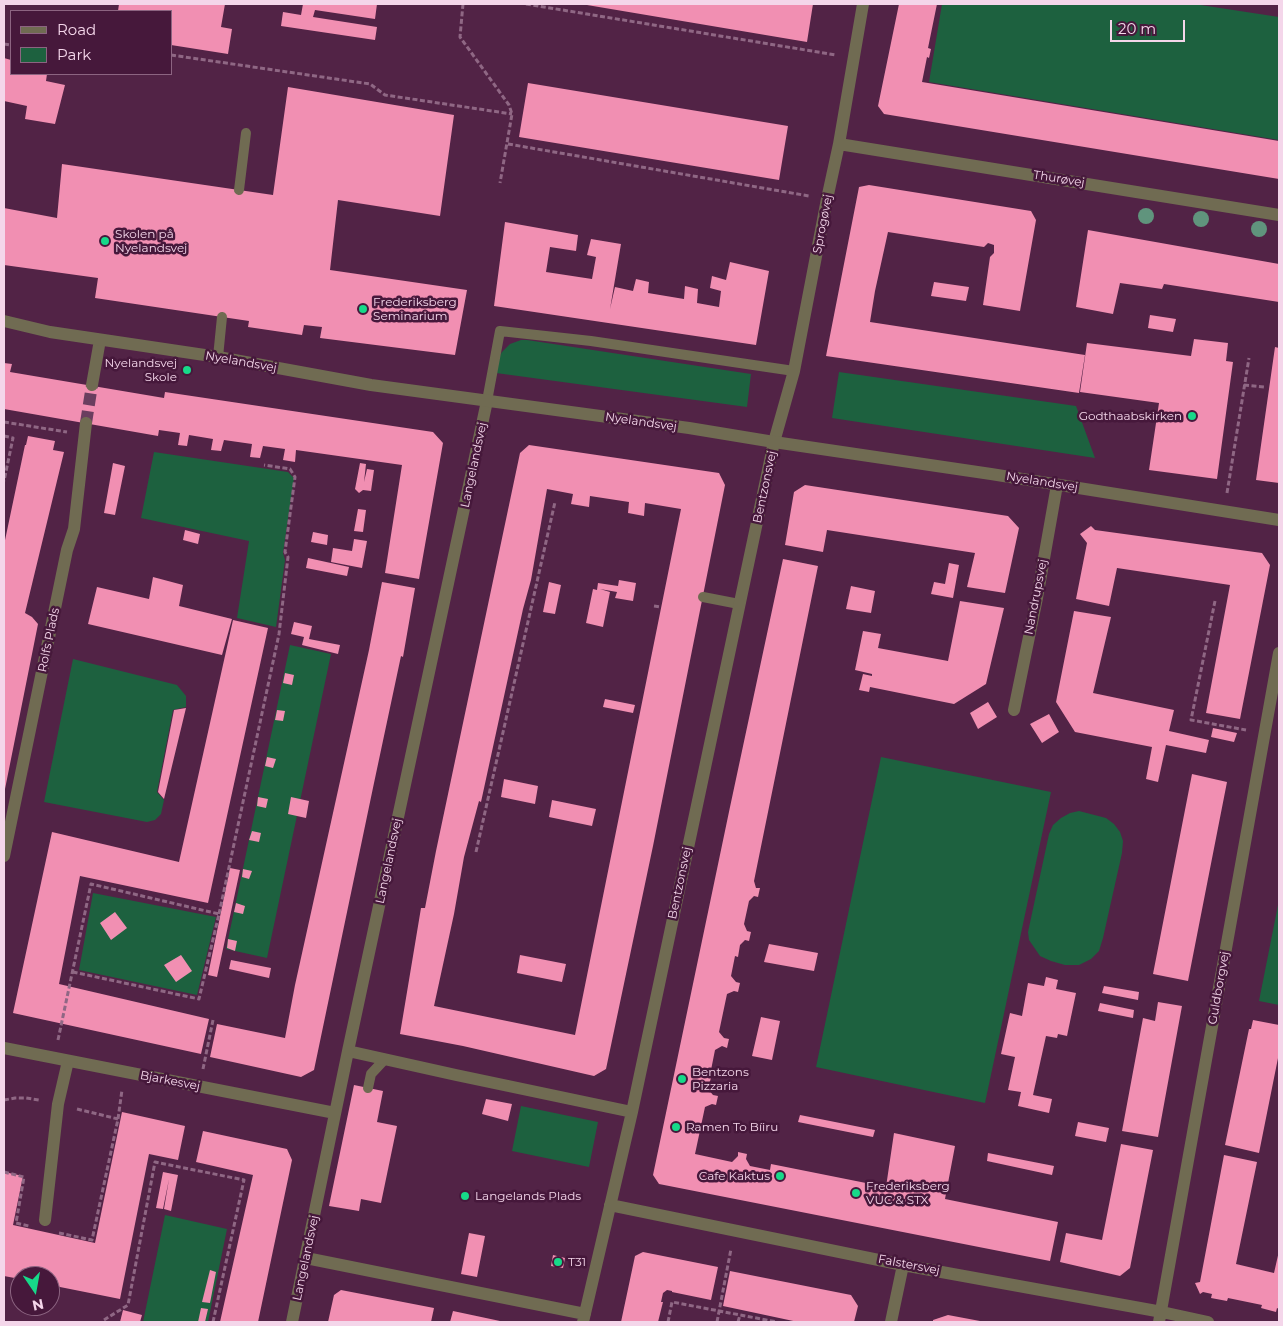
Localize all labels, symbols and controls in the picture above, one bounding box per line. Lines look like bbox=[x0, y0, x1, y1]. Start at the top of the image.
legend bbox=[10, 10, 172, 75]
scale bar bbox=[1113, 10, 1188, 42]
text: 20 m bbox=[1118, 19, 1156, 38]
text: Road bbox=[57, 20, 96, 39]
text: Park bbox=[57, 45, 91, 64]
street label: Thurøvej bbox=[1032, 168, 1086, 190]
street label: Sprogøvej bbox=[810, 193, 836, 255]
place label: Skolen på Nyelandsvej bbox=[115, 227, 187, 255]
marker: Skolen på Nyelandsvej bbox=[99, 235, 111, 247]
place label: Frederiksberg Seminarium bbox=[373, 295, 457, 323]
marker: Frederiksberg Seminarium bbox=[357, 303, 369, 315]
street label: Nyelandsvej bbox=[204, 349, 278, 375]
place label: Nyelandsvej Skole bbox=[105, 356, 177, 384]
marker: Nyelandsvej Skole bbox=[181, 364, 193, 376]
place label: Godthaabskirken bbox=[1079, 409, 1182, 423]
street label: Nyelandsvej bbox=[604, 410, 678, 434]
marker: Godthaabskirken bbox=[1186, 410, 1198, 422]
street label: Langelandsvej bbox=[458, 421, 490, 509]
street label: Bentzonsvej bbox=[750, 450, 780, 524]
street label: Nyelandsvej bbox=[1005, 469, 1079, 495]
street label: Nandrupsvej bbox=[1022, 558, 1050, 636]
street label: Rolfs Plads bbox=[35, 607, 63, 673]
street label: Langelandsvej bbox=[373, 817, 405, 905]
street label: Bentzonsvej bbox=[665, 846, 695, 920]
street label: Guldborgvej bbox=[1205, 950, 1233, 1026]
place label: Bentzons Pizzaria bbox=[692, 1065, 749, 1093]
street label: Bjarkesvej bbox=[139, 1068, 201, 1094]
marker: Bentzons Pizzaria bbox=[676, 1073, 688, 1085]
place label: Ramen To Bíiru bbox=[686, 1120, 778, 1134]
marker: Ramen To Bíiru bbox=[670, 1121, 682, 1133]
place label: Cafe Kaktus bbox=[699, 1169, 770, 1183]
marker: Cafe Kaktus bbox=[774, 1170, 786, 1182]
place label: Frederiksberg VUC & STX bbox=[866, 1179, 950, 1207]
marker: Frederiksberg VUC & STX bbox=[850, 1187, 862, 1199]
place label: Langelands Plads bbox=[475, 1189, 581, 1203]
marker: Langelands Plads bbox=[459, 1190, 471, 1202]
street label: Langelandsvej bbox=[290, 1214, 322, 1302]
street label: Falstersvej bbox=[877, 1252, 941, 1278]
place label: T31 bbox=[568, 1255, 586, 1269]
marker: T31 bbox=[552, 1256, 564, 1268]
north arrow bbox=[10, 1266, 60, 1316]
text: N bbox=[31, 1295, 45, 1315]

